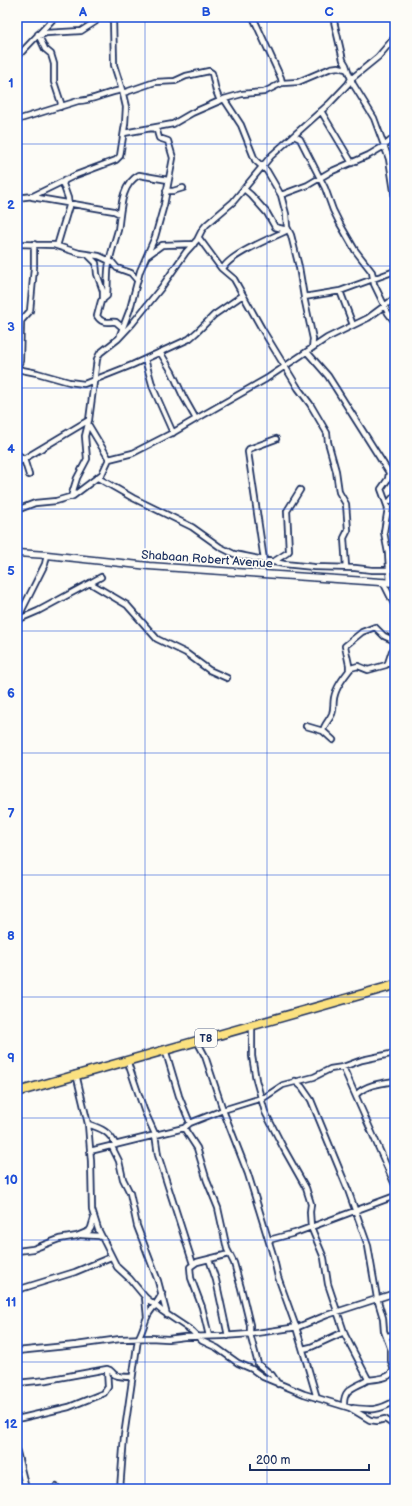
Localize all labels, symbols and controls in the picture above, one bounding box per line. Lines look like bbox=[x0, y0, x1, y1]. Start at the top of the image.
text: A bbox=[78, 4, 87, 20]
text: B bbox=[201, 4, 211, 20]
text: C bbox=[324, 4, 334, 20]
text: 1 bbox=[8, 75, 14, 91]
text: 2 bbox=[7, 197, 15, 213]
text: 3 bbox=[7, 319, 15, 335]
text: 4 bbox=[7, 441, 15, 457]
street label: Shabaan Robert Avenue bbox=[141, 547, 273, 572]
text: 5 bbox=[7, 563, 15, 579]
text: 6 bbox=[7, 685, 15, 701]
text: 7 bbox=[7, 806, 15, 822]
text: 8 bbox=[7, 928, 15, 944]
road number: T8 bbox=[195, 1029, 217, 1047]
text: 9 bbox=[7, 1050, 15, 1066]
text: 10 bbox=[4, 1172, 18, 1188]
text: 11 bbox=[6, 1294, 16, 1310]
text: 12 bbox=[4, 1416, 18, 1432]
scale bar bbox=[250, 1446, 369, 1472]
text: 200 m bbox=[256, 1453, 290, 1468]

